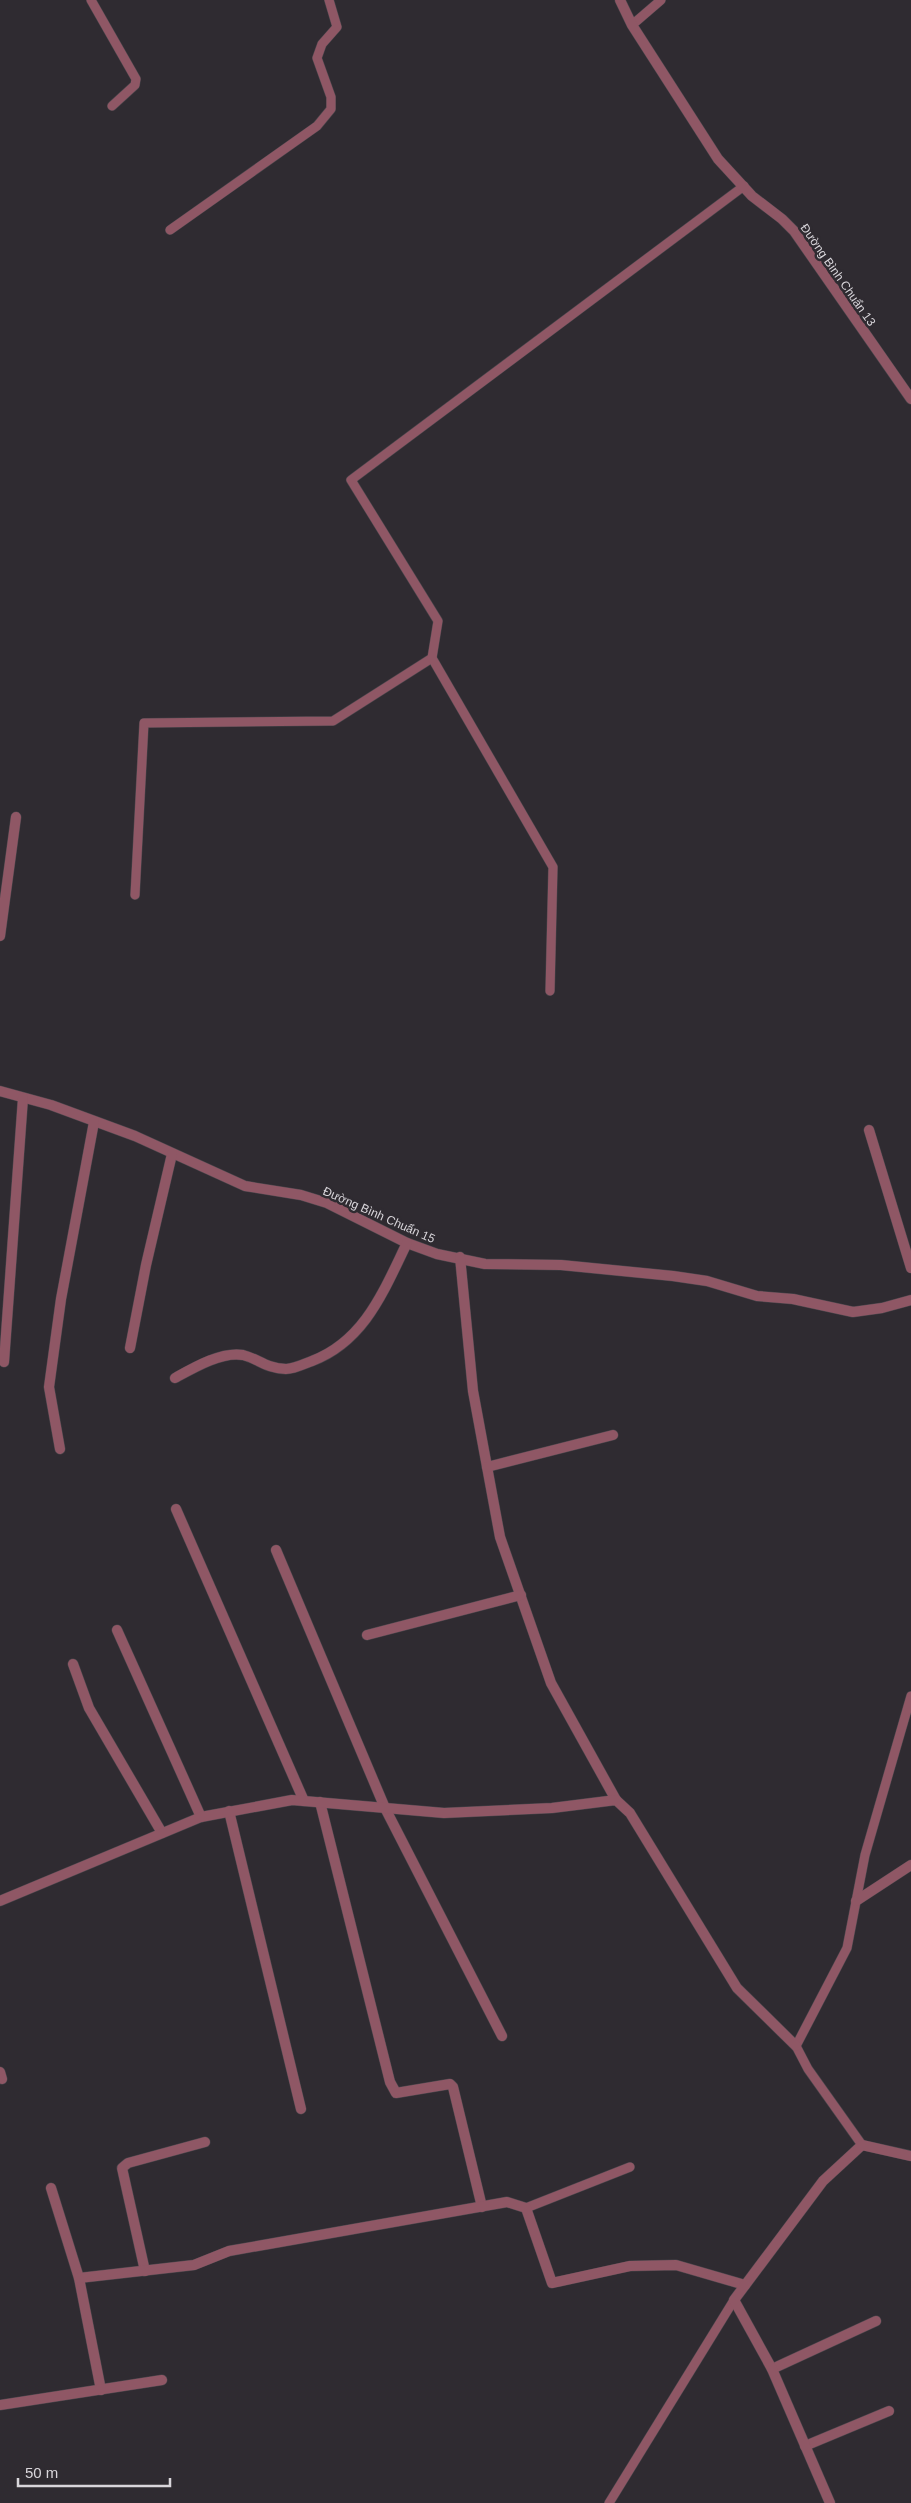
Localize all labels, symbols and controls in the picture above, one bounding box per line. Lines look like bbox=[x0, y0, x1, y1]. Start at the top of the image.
street label: Đường Bình Chuẩn 13 bbox=[797, 221, 879, 329]
street label: Đường Bình Chuẩn 15 bbox=[321, 1184, 438, 1246]
scale bar bbox=[18, 2456, 170, 2488]
text: 50 m bbox=[25, 2464, 58, 2481]

